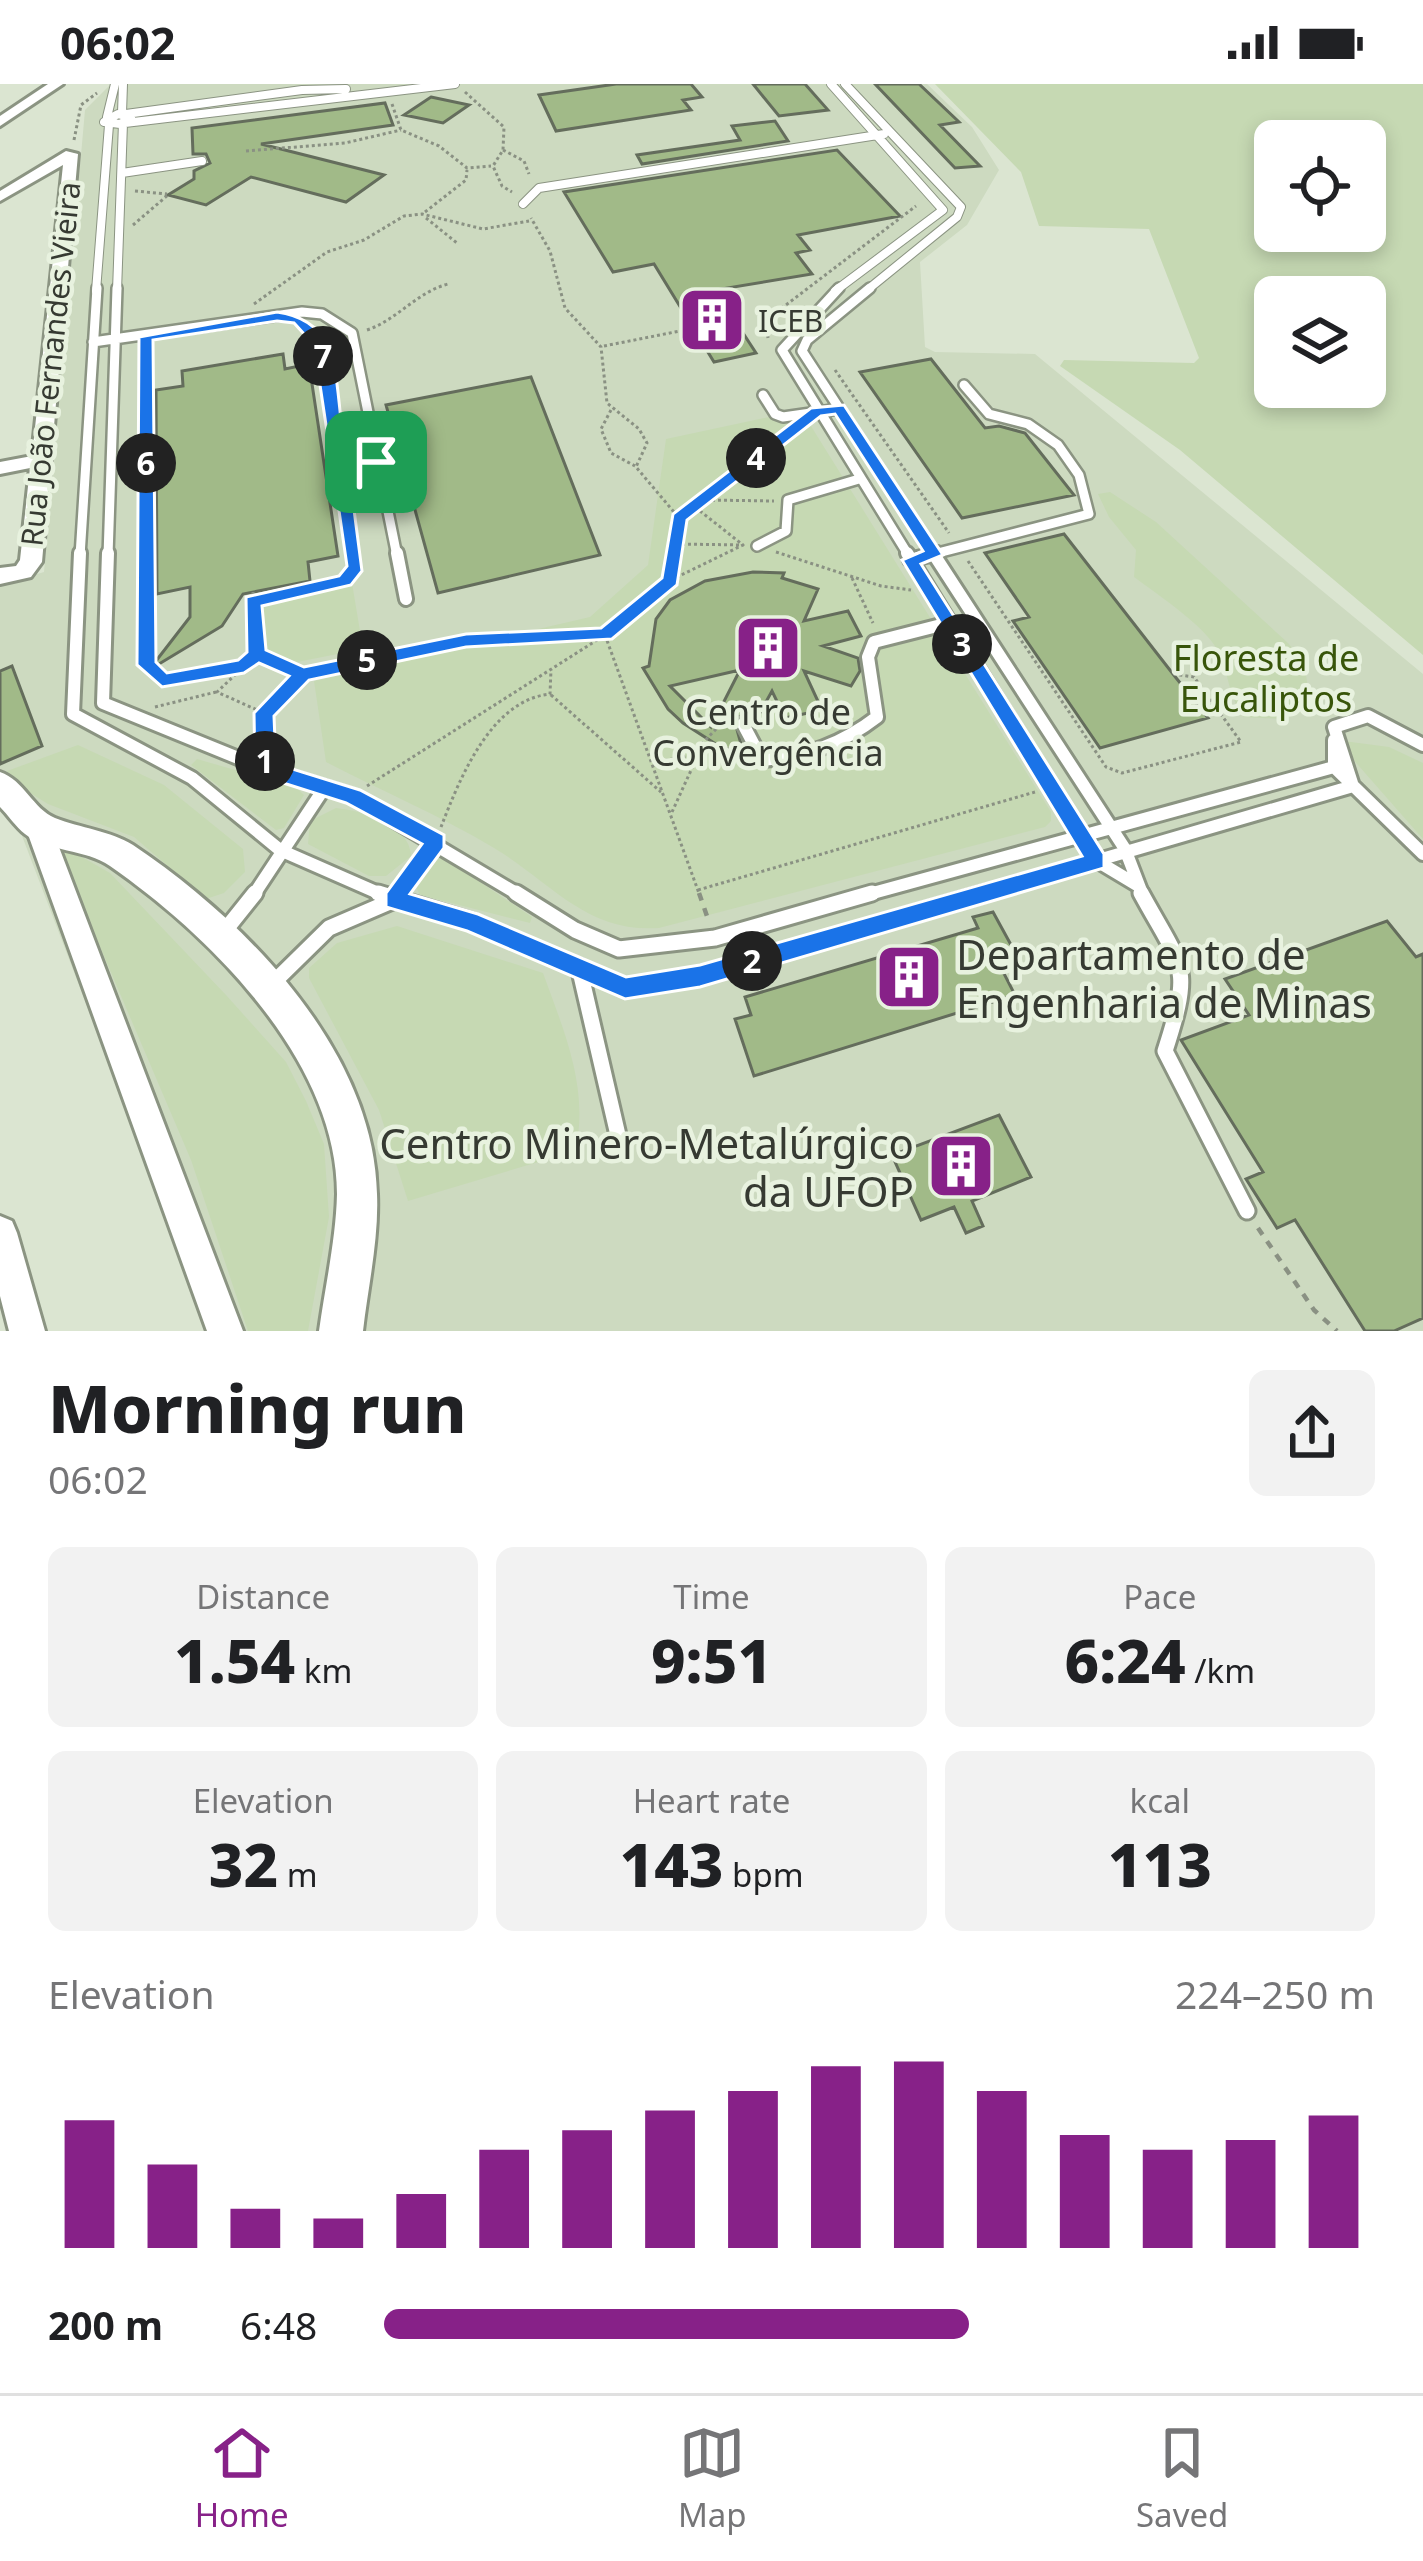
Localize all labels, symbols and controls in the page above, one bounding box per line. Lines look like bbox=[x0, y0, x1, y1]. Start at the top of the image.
text: 06:02 bbox=[60, 12, 176, 73]
map controls bbox=[1254, 120, 1386, 408]
button: locate bbox=[1254, 120, 1386, 252]
street label: Rua João Fernandes Vieira bbox=[10, 180, 90, 548]
button: layers bbox=[1254, 276, 1386, 408]
building icon: ICEB bbox=[677, 285, 747, 355]
place label: ICEB bbox=[758, 300, 823, 341]
pin: 7 bbox=[293, 326, 353, 386]
text: 7 bbox=[314, 333, 332, 378]
pin bbox=[325, 411, 427, 513]
pin: 4 bbox=[726, 428, 786, 488]
icon: arrive bbox=[343, 429, 409, 495]
pin: 6 bbox=[116, 433, 176, 493]
text: 4 bbox=[747, 435, 765, 480]
text: 6 bbox=[137, 440, 155, 485]
building icon: Centro de Convergência bbox=[733, 613, 803, 683]
pin: 3 bbox=[932, 614, 992, 674]
text: 3 bbox=[953, 621, 971, 666]
pin: 5 bbox=[337, 630, 397, 690]
park label: Floresta de Eucaliptos bbox=[1173, 633, 1359, 723]
text: 5 bbox=[358, 637, 376, 682]
place label: Centro de Convergência bbox=[652, 687, 884, 777]
pin: 1 bbox=[235, 731, 295, 791]
text: 1 bbox=[256, 738, 274, 783]
place label: Departamento de Engenharia de Minas bbox=[956, 925, 1372, 1030]
pin: 2 bbox=[722, 931, 782, 991]
text: 2 bbox=[743, 938, 761, 983]
building icon: Departamento de Engenharia de Minas bbox=[874, 942, 944, 1012]
place label: Centro Minero-Metalúrgico da UFOP bbox=[379, 1114, 914, 1219]
building icon: Centro Minero-Metalúrgico da UFOP bbox=[926, 1131, 996, 1201]
text: Morning run bbox=[48, 1362, 467, 1452]
button: share bbox=[1249, 1370, 1375, 1496]
text: 06:02 bbox=[48, 1452, 148, 1505]
text: Distance bbox=[196, 1574, 330, 1619]
text: Time bbox=[673, 1574, 750, 1619]
text: Pace bbox=[1123, 1574, 1196, 1619]
text: 1.54 bbox=[174, 1619, 295, 1701]
text: 9:51 bbox=[651, 1619, 772, 1701]
text: 6:24 bbox=[1065, 1619, 1186, 1701]
text: km bbox=[295, 1648, 352, 1693]
text: /km bbox=[1186, 1648, 1255, 1693]
text: Elevation bbox=[193, 1778, 334, 1823]
text: Heart rate bbox=[633, 1778, 790, 1823]
text: kcal bbox=[1130, 1778, 1190, 1823]
text: 32 bbox=[209, 1823, 278, 1905]
text: 143 bbox=[619, 1823, 724, 1905]
text: 113 bbox=[1108, 1823, 1212, 1905]
text: m bbox=[278, 1852, 318, 1897]
text: bpm bbox=[724, 1852, 804, 1897]
text: Elevation bbox=[48, 1967, 215, 2020]
text: 224–250 m bbox=[1175, 1967, 1375, 2020]
text: 200 m bbox=[48, 2298, 163, 2351]
text: 6:48 bbox=[240, 2298, 317, 2351]
tab: Home bbox=[195, 2420, 289, 2537]
tab: Map bbox=[678, 2420, 747, 2537]
tab: Saved bbox=[1136, 2420, 1228, 2537]

